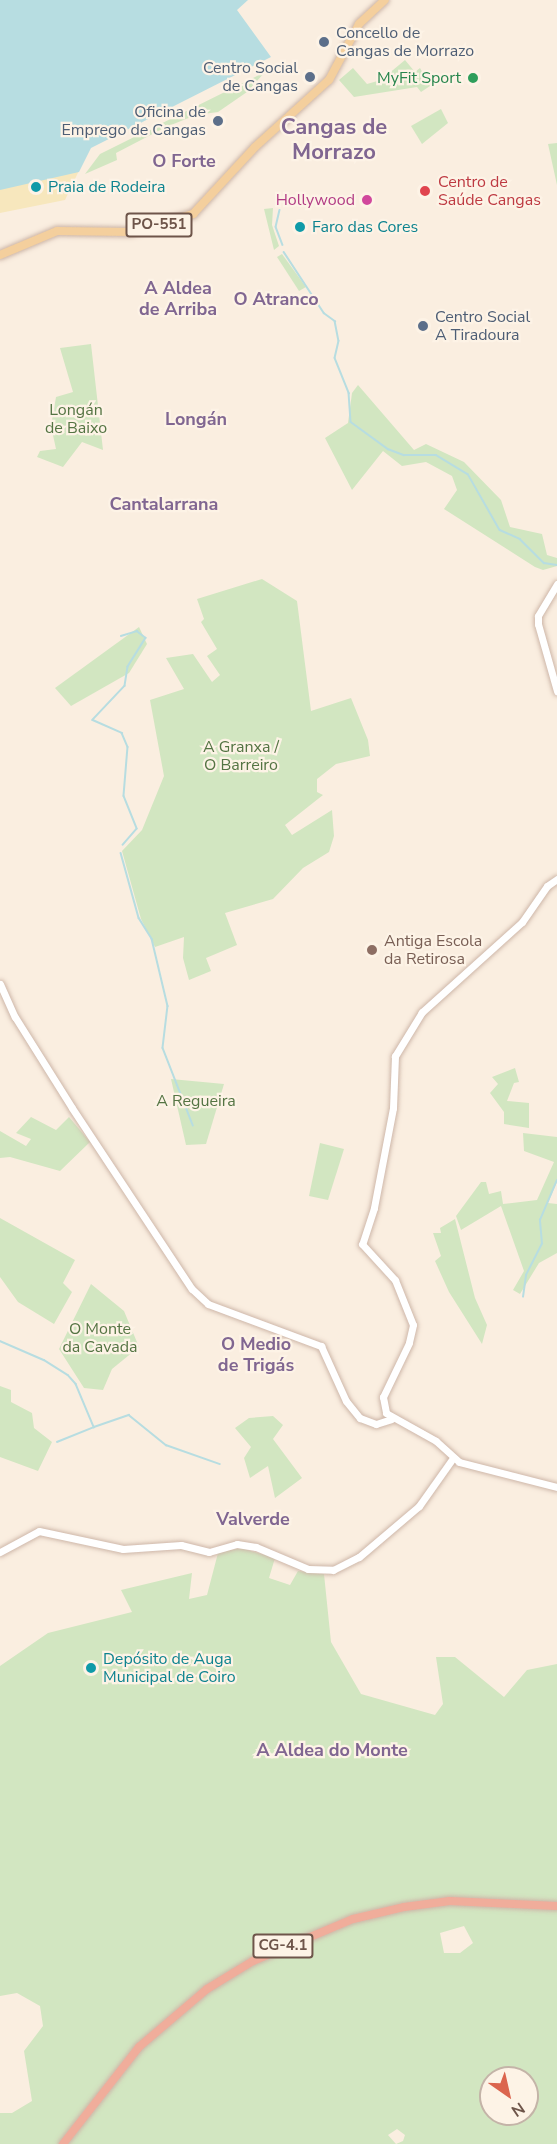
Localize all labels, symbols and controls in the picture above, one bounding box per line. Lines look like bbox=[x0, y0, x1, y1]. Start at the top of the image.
place label: Concello de Cangas de Morrazo bbox=[336, 23, 474, 61]
marker: Concello de Cangas de Morrazo bbox=[317, 35, 331, 49]
place label: Centro Social de Cangas bbox=[203, 58, 298, 96]
place label: MyFit Sport bbox=[377, 68, 461, 88]
marker: Centro Social de Cangas bbox=[303, 70, 317, 84]
marker: MyFit Sport bbox=[466, 71, 480, 85]
place label: Oficina de Emprego de Cangas bbox=[62, 102, 206, 140]
marker: Oficina de Emprego de Cangas bbox=[211, 114, 225, 128]
district label: Cangas de Morrazo bbox=[281, 114, 387, 166]
district label: O Forte bbox=[152, 150, 216, 172]
place label: Centro de Saúde Cangas bbox=[438, 172, 541, 210]
place label: Praia de Rodeira bbox=[48, 177, 165, 197]
marker: Praia de Rodeira bbox=[29, 180, 43, 194]
marker: Centro de Saúde Cangas bbox=[416, 182, 434, 200]
place label: Hollywood bbox=[276, 190, 355, 210]
marker: Hollywood bbox=[360, 193, 374, 207]
road number: PO-551 bbox=[124, 213, 194, 237]
place label: Faro das Cores bbox=[312, 217, 418, 237]
marker: Faro das Cores bbox=[293, 220, 307, 234]
district label: A Aldea de Arriba bbox=[139, 278, 217, 320]
district label: O Atranco bbox=[233, 288, 319, 310]
place label: Centro Social A Tiradoura bbox=[435, 307, 530, 345]
marker: Centro Social A Tiradoura bbox=[416, 319, 430, 333]
park label: Longán de Baixo bbox=[45, 400, 107, 438]
district label: Longán bbox=[165, 408, 227, 430]
district label: Cantalarrana bbox=[110, 493, 218, 515]
park label: A Granxa / O Barreiro bbox=[203, 737, 279, 775]
place label: Antiga Escola da Retirosa bbox=[384, 931, 482, 969]
marker: Antiga Escola da Retirosa bbox=[365, 943, 379, 957]
park label: A Regueira bbox=[156, 1091, 236, 1111]
park label: O Monte da Cavada bbox=[62, 1319, 138, 1357]
district label: O Medio de Trigás bbox=[218, 1334, 294, 1376]
district label: Valverde bbox=[216, 1508, 290, 1530]
place label: Depósito de Auga Municipal de Coiro bbox=[103, 1649, 236, 1687]
marker: Depósito de Auga Municipal de Coiro bbox=[84, 1661, 98, 1675]
district label: A Aldea do Monte bbox=[256, 1739, 408, 1761]
road number: CG-4.1 bbox=[252, 1934, 314, 1958]
north arrow bbox=[479, 2066, 539, 2126]
text: N bbox=[507, 2097, 529, 2122]

